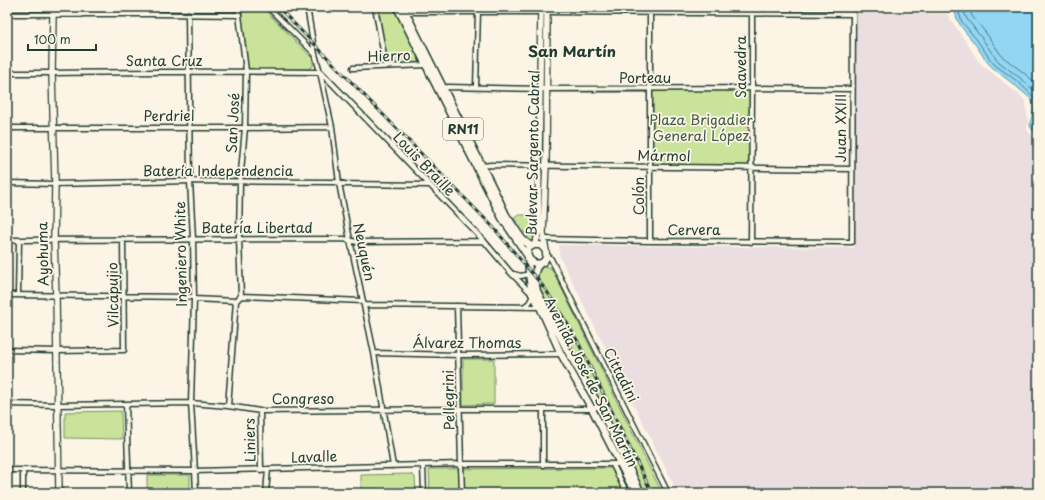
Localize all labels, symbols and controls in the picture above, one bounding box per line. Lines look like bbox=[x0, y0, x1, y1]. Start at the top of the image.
scale bar bbox=[28, 26, 96, 52]
text: 100 m bbox=[34, 30, 71, 48]
street label: Saavedra bbox=[730, 36, 751, 98]
district label: San Martín bbox=[528, 39, 616, 62]
street label: Hierro bbox=[367, 44, 411, 67]
street label: Santa Cruz bbox=[126, 50, 203, 71]
street label: Porteau bbox=[619, 67, 671, 88]
street label: Bulevar Sargento Cabral bbox=[521, 70, 544, 236]
street label: San José bbox=[220, 92, 245, 154]
street label: Juan XXIII bbox=[830, 94, 851, 162]
street label: Perdriel bbox=[143, 105, 195, 126]
park label: Plaza Brigadier General López bbox=[649, 109, 753, 146]
road number: RN11 bbox=[443, 118, 483, 140]
street label: Louis Braille bbox=[388, 127, 461, 201]
street label: Mármol bbox=[637, 145, 691, 166]
street label: Batería Independencia bbox=[143, 160, 294, 181]
street label: Colón bbox=[628, 177, 649, 215]
street label: Ingeniero White bbox=[169, 201, 192, 307]
street label: Batería Libertad bbox=[201, 217, 313, 238]
street label: Cervera bbox=[667, 219, 721, 240]
street label: Ayohuma bbox=[31, 221, 54, 286]
street label: Neuquén bbox=[348, 221, 381, 283]
street label: Vilcapujio bbox=[101, 262, 124, 328]
street label: Avenida José de San Martín bbox=[539, 293, 644, 471]
street label: Álvarez Thomas bbox=[413, 332, 521, 353]
street label: Cittadini bbox=[599, 344, 644, 406]
street label: Pellegrini bbox=[437, 370, 460, 430]
street label: Congreso bbox=[272, 388, 335, 409]
street label: Liniers bbox=[239, 418, 260, 462]
street label: Lavalle bbox=[290, 445, 338, 468]

